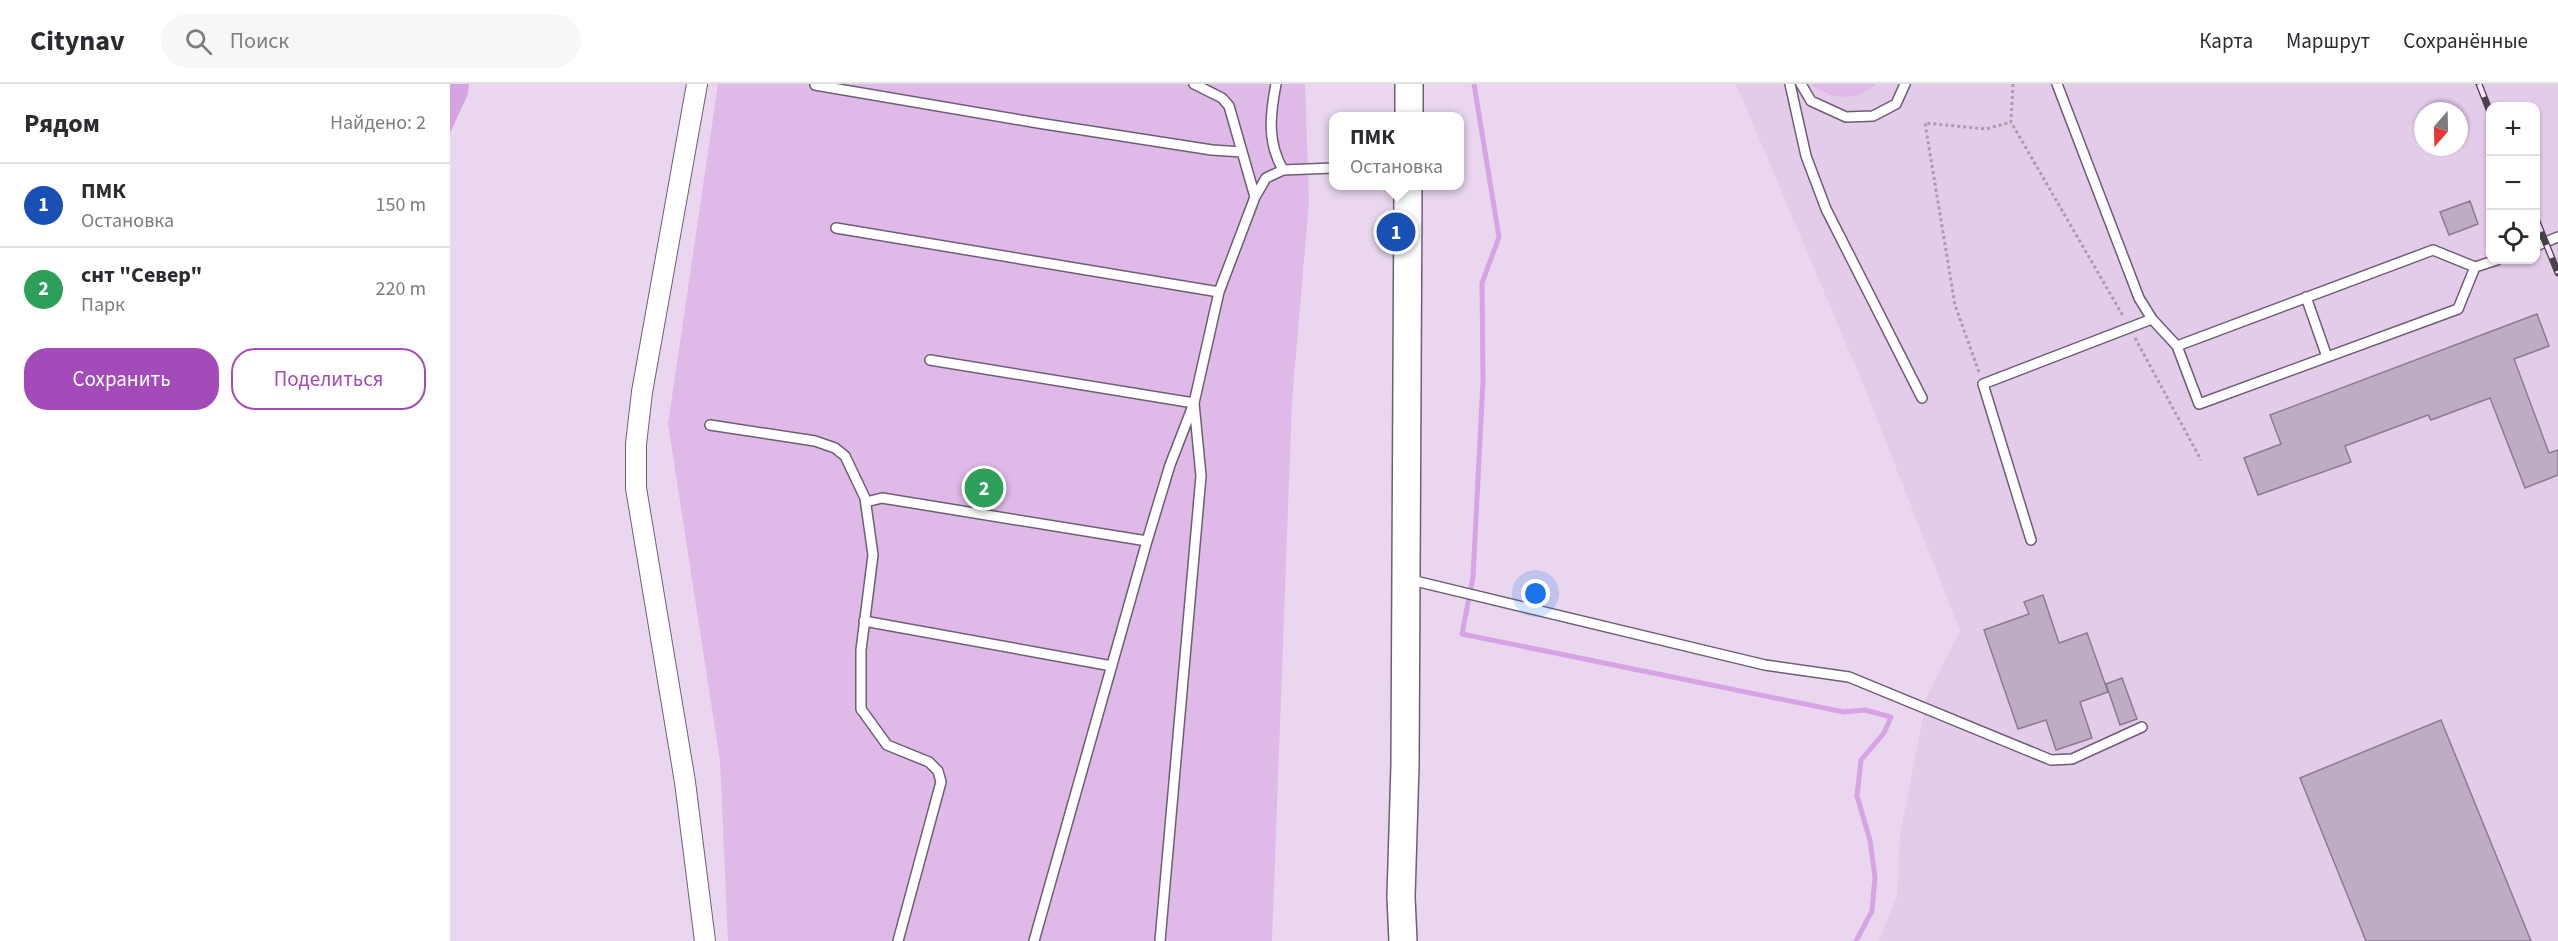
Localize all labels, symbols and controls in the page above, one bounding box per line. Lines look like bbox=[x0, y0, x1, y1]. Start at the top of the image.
search box bbox=[161, 14, 581, 68]
text: Citynav bbox=[30, 21, 125, 61]
icon: search bbox=[182, 25, 215, 58]
text: Поиск bbox=[230, 25, 289, 57]
text: Карта bbox=[2199, 26, 2253, 56]
text: Маршрут bbox=[2286, 26, 2370, 56]
text: Сохранённые bbox=[2403, 26, 2528, 56]
north arrow bbox=[2414, 102, 2468, 156]
map controls bbox=[2486, 102, 2540, 264]
button: + bbox=[2486, 102, 2540, 156]
text: Рядом bbox=[24, 105, 100, 142]
text: Найдено: 2 bbox=[330, 109, 426, 137]
popup bbox=[1329, 112, 1464, 190]
text: ПМК bbox=[1350, 121, 1395, 153]
text: Остановка bbox=[1350, 153, 1443, 181]
button: − bbox=[2486, 156, 2540, 210]
text: ПМК bbox=[81, 175, 126, 207]
text: 1 bbox=[38, 191, 49, 219]
text: 150 m bbox=[376, 191, 426, 219]
text: Остановка bbox=[81, 207, 174, 235]
pin: 1 bbox=[1376, 210, 1416, 254]
button: locate bbox=[2486, 210, 2540, 264]
text: снт "Север" bbox=[81, 259, 202, 291]
text: 2 bbox=[38, 275, 49, 303]
text: 220 m bbox=[376, 275, 426, 303]
text: Парк bbox=[81, 291, 125, 319]
button: Сохранить bbox=[24, 348, 219, 410]
button: Поделиться bbox=[231, 348, 426, 410]
pin: 2 bbox=[964, 466, 1004, 510]
your location bbox=[1521, 579, 1550, 608]

